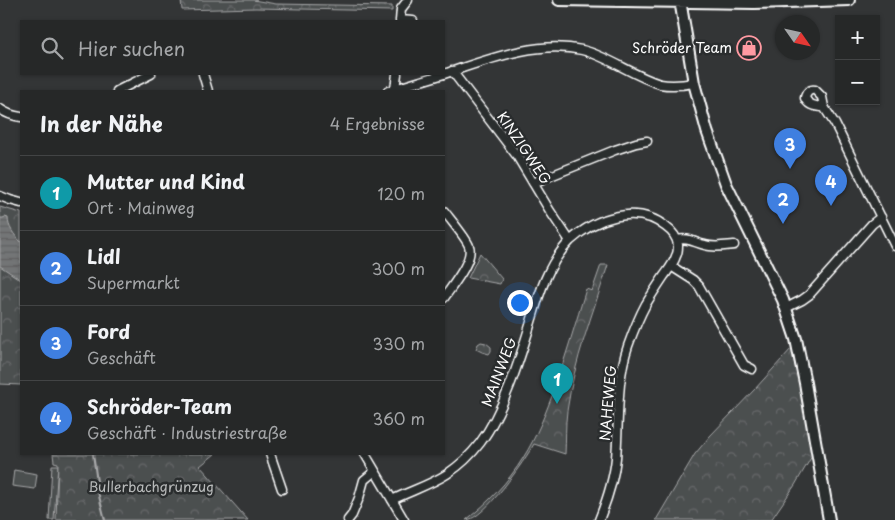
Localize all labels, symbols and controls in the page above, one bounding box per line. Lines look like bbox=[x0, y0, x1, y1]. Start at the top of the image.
north arrow bbox=[775, 15, 820, 60]
map controls bbox=[835, 15, 880, 105]
button: + bbox=[835, 15, 880, 60]
search box bbox=[20, 20, 445, 75]
icon: search bbox=[38, 34, 66, 62]
text: Hier suchen bbox=[78, 34, 185, 62]
shop icon: Schröder Team bbox=[736, 35, 762, 61]
place label: Schröder Team bbox=[632, 37, 732, 58]
button: − bbox=[835, 60, 880, 105]
text: In der Nähe bbox=[40, 107, 162, 139]
street label: KINZIGWEG bbox=[492, 107, 557, 188]
text: 4 Ergebnisse bbox=[330, 111, 425, 135]
pin: 3 bbox=[774, 128, 806, 169]
pin: 4 bbox=[815, 165, 847, 206]
text: Mutter und Kind bbox=[87, 167, 245, 195]
text: 1 bbox=[52, 181, 60, 205]
text: 120 m bbox=[378, 181, 425, 205]
pin: 2 bbox=[767, 183, 799, 224]
text: Ort · Mainweg bbox=[87, 195, 195, 219]
text: Lidl bbox=[87, 242, 121, 270]
text: 2 bbox=[50, 256, 62, 280]
text: 300 m bbox=[371, 256, 425, 280]
text: Supermarkt bbox=[87, 270, 180, 294]
your location bbox=[507, 290, 533, 316]
text: Ford bbox=[87, 317, 130, 345]
text: 3 bbox=[51, 331, 61, 355]
text: 330 m bbox=[372, 331, 425, 355]
street label: MAINWEG bbox=[476, 334, 521, 410]
text: Geschäft bbox=[87, 345, 156, 369]
pin: 1 bbox=[541, 363, 573, 404]
street label: NAHEWEG bbox=[594, 364, 621, 442]
text: Schröder-Team bbox=[87, 392, 232, 420]
text: 4 bbox=[51, 406, 61, 430]
text: 360 m bbox=[373, 406, 425, 430]
text: Geschäft · Industriestraße bbox=[87, 420, 287, 444]
park label: Bullerbachgrünzug bbox=[88, 476, 214, 497]

